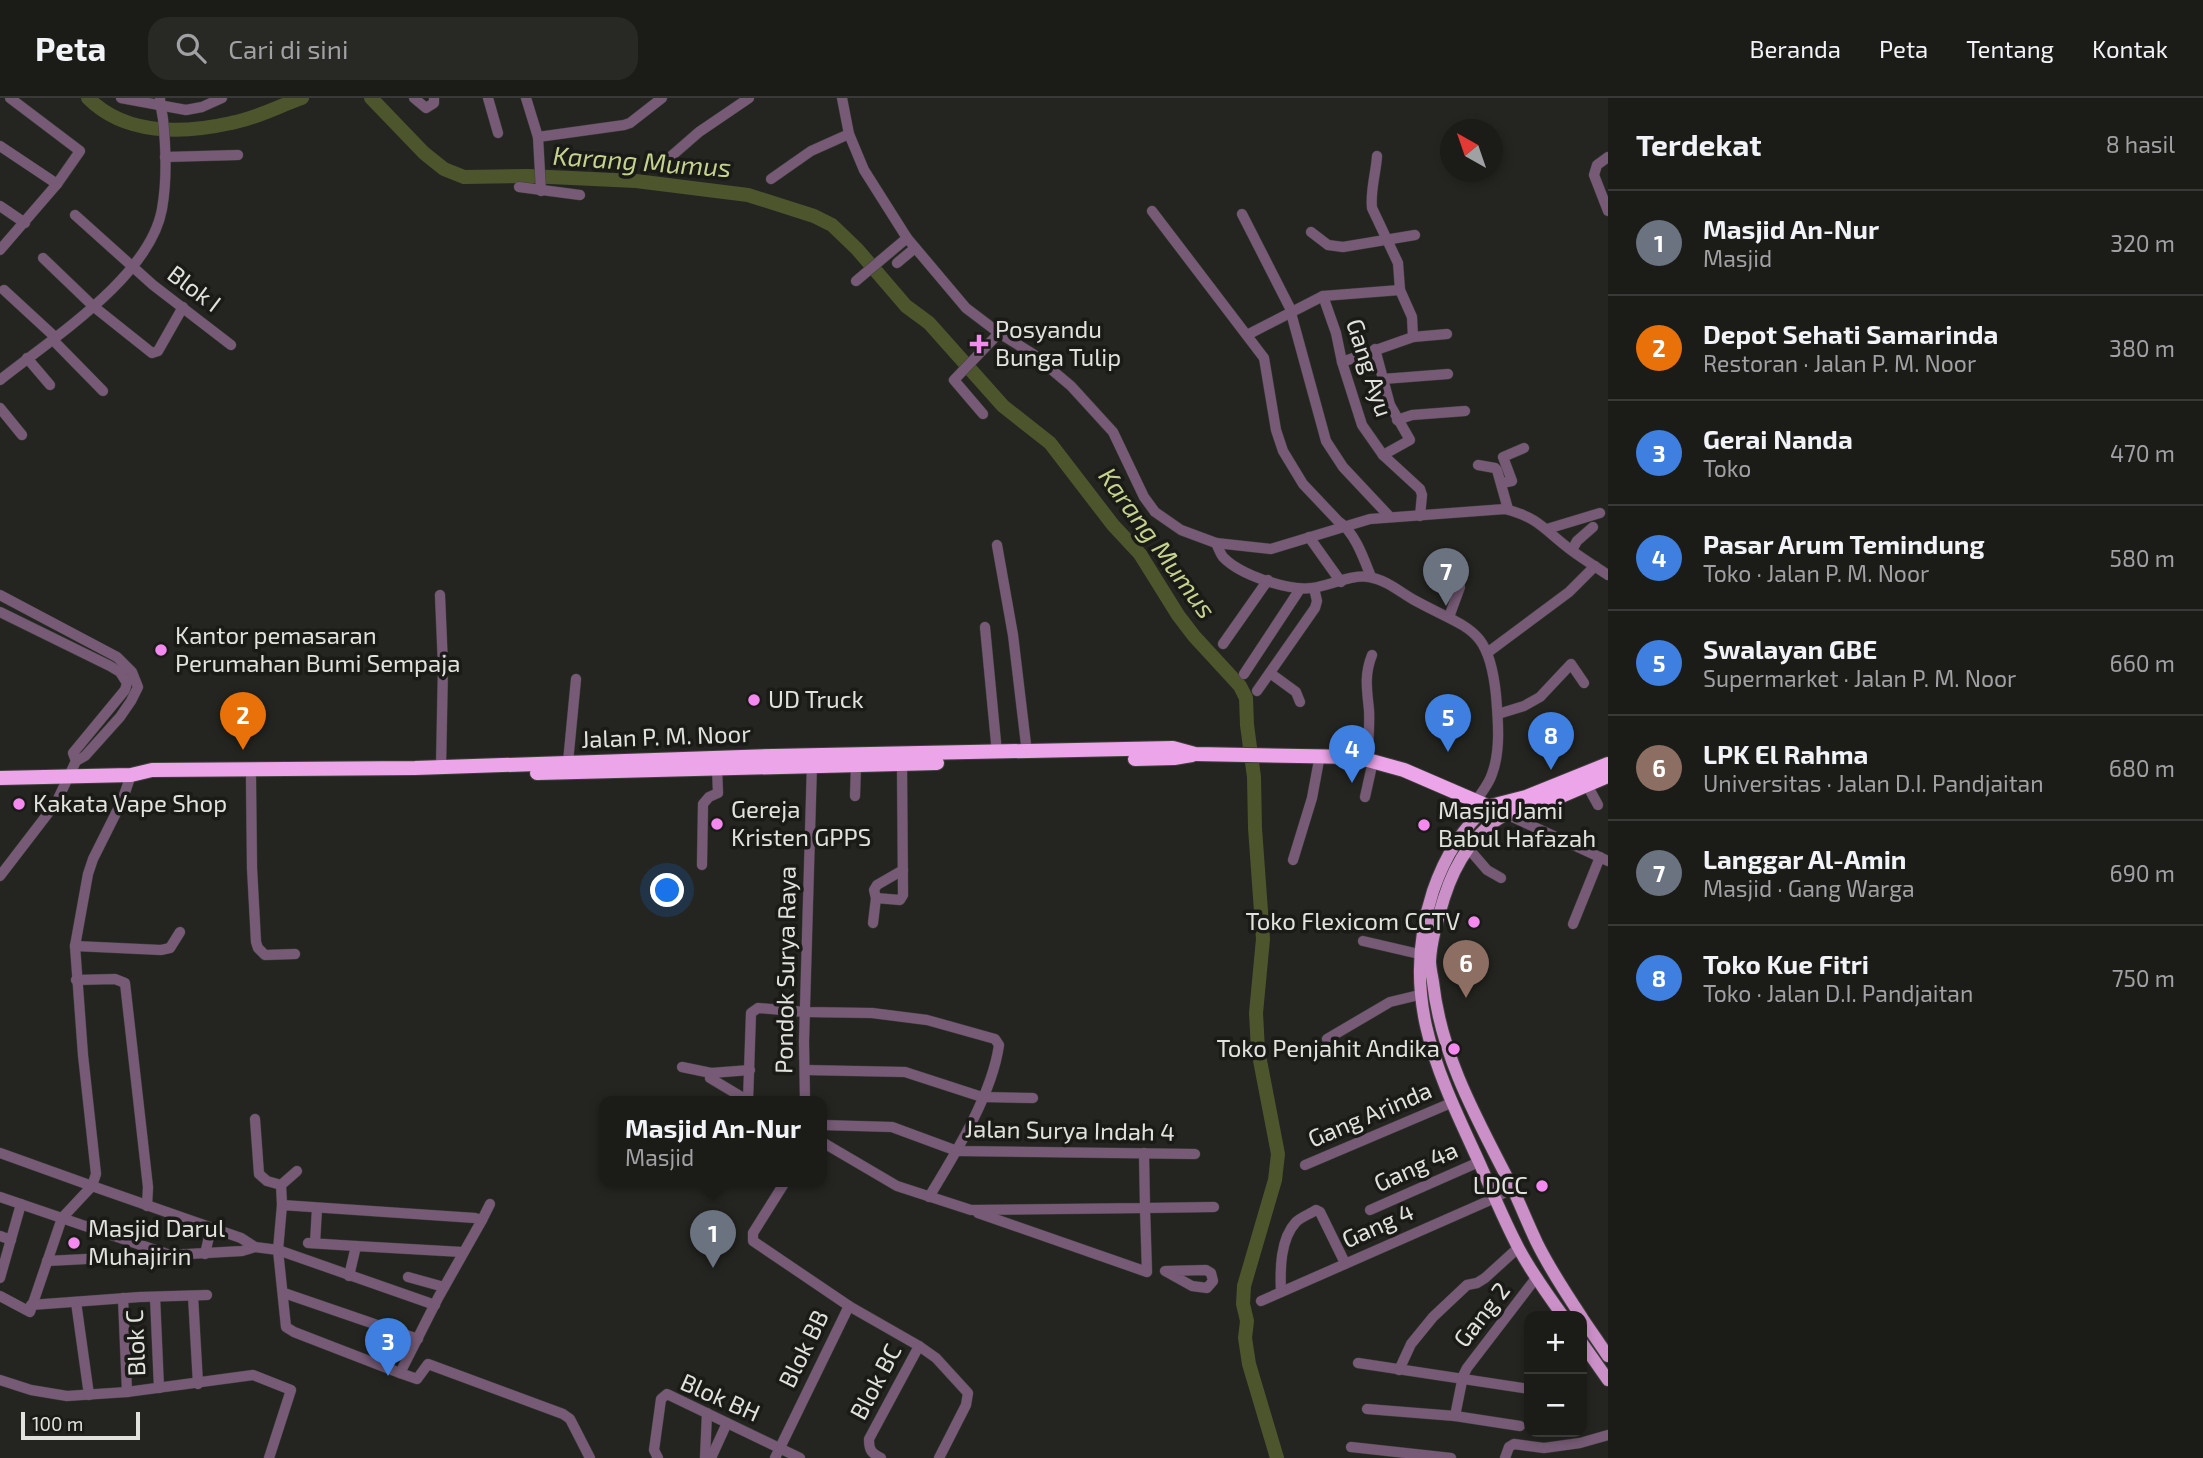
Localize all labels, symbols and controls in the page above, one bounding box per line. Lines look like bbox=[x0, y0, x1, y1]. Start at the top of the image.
search box bbox=[148, 17, 638, 80]
text: Peta bbox=[35, 28, 106, 68]
icon: search bbox=[172, 29, 210, 67]
text: Cari di sini bbox=[228, 33, 348, 64]
text: Beranda bbox=[1750, 34, 1841, 63]
text: Peta bbox=[1879, 34, 1928, 63]
text: Tentang bbox=[1966, 34, 2054, 63]
text: Kontak bbox=[2092, 34, 2168, 63]
north arrow bbox=[1440, 119, 1503, 182]
text: Terdekat bbox=[1636, 126, 1762, 162]
text: 8 hasil bbox=[2106, 130, 2175, 158]
water label: Karang Mumus bbox=[552, 139, 732, 182]
text: Masjid An-Nur bbox=[1703, 213, 1879, 244]
text: 1 bbox=[1654, 229, 1664, 257]
text: 320 m bbox=[2110, 229, 2175, 257]
text: Masjid bbox=[1703, 244, 1772, 272]
street label: Blok I bbox=[163, 258, 227, 317]
place label: Posyandu Bunga Tulip bbox=[995, 314, 1121, 371]
street label: Gang Ayu bbox=[1341, 315, 1400, 420]
text: Depot Sehati Samarinda bbox=[1703, 318, 1998, 349]
marker: Posyandu Bunga Tulip bbox=[969, 334, 989, 354]
text: 2 bbox=[1652, 334, 1666, 362]
text: 380 m bbox=[2109, 334, 2175, 362]
text: Restoran · Jalan P. M. Noor bbox=[1703, 349, 1976, 377]
text: Gerai Nanda bbox=[1703, 423, 1853, 454]
text: 3 bbox=[1652, 439, 1666, 467]
text: 470 m bbox=[2110, 439, 2175, 467]
text: Toko bbox=[1703, 454, 1751, 482]
water label: Karang Mumus bbox=[1093, 461, 1223, 624]
text: Pasar Arum Temindung bbox=[1703, 528, 1985, 559]
text: 4 bbox=[1652, 544, 1666, 572]
text: 580 m bbox=[2110, 544, 2175, 572]
pin: 7 bbox=[1423, 548, 1469, 606]
text: Toko · Jalan P. M. Noor bbox=[1703, 559, 1929, 587]
place label: Kantor pemasaran Perumahan Bumi Sempaja bbox=[175, 620, 460, 677]
text: Swalayan GBE bbox=[1703, 633, 1877, 664]
marker: Kantor pemasaran Perumahan Bumi Sempaja bbox=[153, 642, 169, 658]
text: 5 bbox=[1653, 649, 1665, 677]
text: 660 m bbox=[2110, 649, 2175, 677]
text: Supermarket · Jalan P. M. Noor bbox=[1703, 664, 2016, 692]
place label: UD Truck bbox=[768, 684, 864, 713]
pin: 2 bbox=[220, 692, 266, 750]
marker: UD Truck bbox=[746, 692, 762, 708]
pin: 5 bbox=[1425, 694, 1471, 752]
pin: 8 bbox=[1528, 712, 1574, 770]
street label: Jalan P. M. Noor bbox=[581, 718, 752, 753]
pin: 4 bbox=[1329, 725, 1375, 783]
text: LPK El Rahma bbox=[1703, 738, 1868, 769]
text: 6 bbox=[1652, 754, 1666, 782]
text: 680 m bbox=[2109, 754, 2175, 782]
text: Universitas · Jalan D.I. Pandjaitan bbox=[1703, 769, 2044, 797]
place label: Kakata Vape Shop bbox=[33, 788, 227, 817]
place label: Gereja Kristen GPPS bbox=[731, 794, 871, 851]
place label: Masjid Jami Babul Hafazah bbox=[1438, 795, 1596, 852]
marker: Kakata Vape Shop bbox=[11, 796, 27, 812]
marker: Gereja Kristen GPPS bbox=[709, 816, 725, 832]
marker: Masjid Jami Babul Hafazah bbox=[1416, 817, 1432, 833]
text: Langgar Al-Amin bbox=[1703, 843, 1906, 874]
text: 7 bbox=[1653, 859, 1665, 887]
text: 690 m bbox=[2110, 859, 2175, 887]
street label: Pondok Surya Raya bbox=[768, 866, 801, 1074]
your location bbox=[650, 873, 684, 907]
text: Masjid · Gang Warga bbox=[1703, 874, 1915, 902]
place label: Toko Flexicom CCTV bbox=[1245, 906, 1460, 935]
marker: Toko Flexicom CCTV bbox=[1466, 914, 1482, 930]
pin: 6 bbox=[1443, 940, 1489, 998]
text: Toko Kue Fitri bbox=[1703, 948, 1869, 979]
text: 8 bbox=[1652, 964, 1666, 992]
text: 750 m bbox=[2112, 964, 2175, 992]
text: Toko · Jalan D.I. Pandjaitan bbox=[1703, 979, 1973, 1007]
place label: Toko Penjahit Andika bbox=[1216, 1033, 1440, 1062]
marker: Toko Penjahit Andika bbox=[1446, 1041, 1462, 1057]
street label: Gang Arinda bbox=[1303, 1075, 1436, 1153]
popup bbox=[599, 1096, 827, 1187]
text: Masjid An-Nur bbox=[625, 1112, 801, 1143]
street label: Jalan Surya Indah 4 bbox=[965, 1113, 1175, 1146]
street label: Gang 4a bbox=[1369, 1134, 1462, 1197]
text: Masjid bbox=[625, 1143, 694, 1171]
place label: LDCC bbox=[1473, 1170, 1528, 1199]
marker: LDCC bbox=[1534, 1178, 1550, 1194]
street label: Gang 4 bbox=[1337, 1196, 1418, 1253]
pin: 1 bbox=[690, 1210, 736, 1268]
place label: Masjid Darul Muhajirin bbox=[88, 1213, 225, 1270]
marker: Masjid Darul Muhajirin bbox=[66, 1235, 82, 1251]
street label: Gang 2 bbox=[1446, 1276, 1515, 1352]
street label: Blok BB bbox=[771, 1305, 834, 1392]
street label: Blok C bbox=[119, 1309, 150, 1377]
map controls bbox=[1524, 1311, 1587, 1437]
button: + bbox=[1524, 1311, 1587, 1374]
pin: 3 bbox=[365, 1318, 411, 1376]
street label: Blok BC bbox=[843, 1338, 907, 1424]
street label: Blok BH bbox=[676, 1366, 765, 1427]
button: − bbox=[1524, 1374, 1587, 1437]
scale bar bbox=[21, 1409, 140, 1441]
text: 100 m bbox=[32, 1412, 83, 1435]

